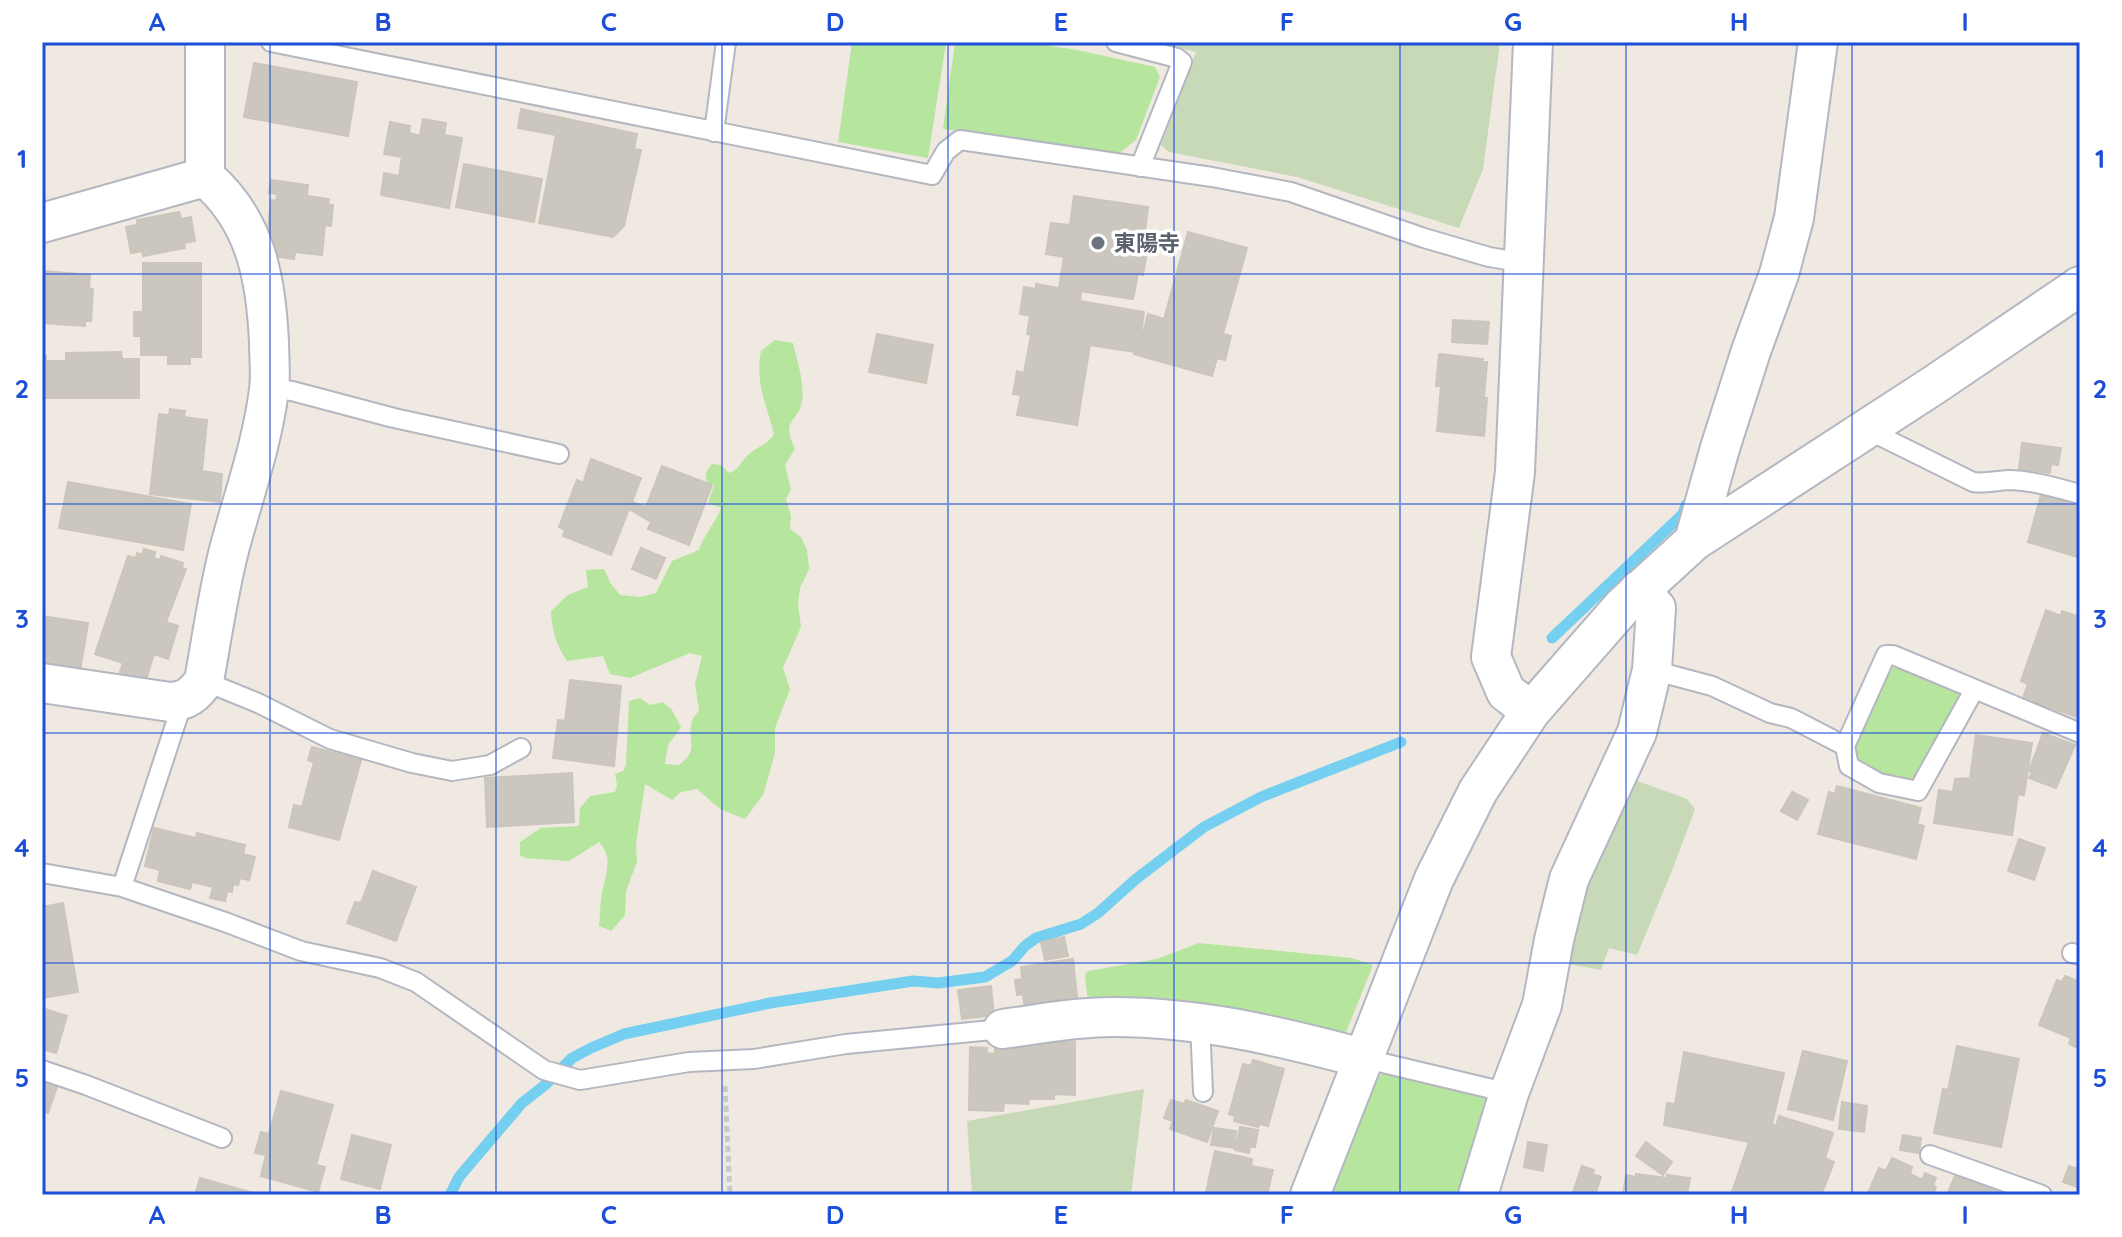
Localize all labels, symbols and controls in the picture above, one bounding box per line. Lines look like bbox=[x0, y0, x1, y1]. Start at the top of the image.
text: A bbox=[149, 5, 166, 38]
text: B bbox=[374, 5, 392, 38]
text: C bbox=[601, 5, 617, 38]
text: D bbox=[826, 5, 844, 38]
text: E bbox=[1054, 5, 1068, 38]
text: F bbox=[1280, 5, 1294, 38]
text: G bbox=[1504, 5, 1522, 38]
text: H bbox=[1730, 5, 1748, 38]
text: I bbox=[1961, 5, 1969, 38]
text: 1 bbox=[17, 142, 27, 175]
text: 1 bbox=[2095, 142, 2105, 175]
place label: 東陽寺 bbox=[1114, 229, 1180, 257]
marker: 東陽寺 bbox=[1089, 234, 1107, 252]
text: 2 bbox=[15, 372, 29, 405]
text: 2 bbox=[2093, 372, 2107, 405]
text: 3 bbox=[15, 602, 29, 635]
text: 3 bbox=[2093, 602, 2107, 635]
text: 4 bbox=[14, 831, 30, 864]
text: 4 bbox=[2092, 831, 2108, 864]
text: 5 bbox=[15, 1061, 29, 1094]
text: 5 bbox=[2093, 1061, 2107, 1094]
text: A bbox=[149, 1198, 166, 1231]
text: B bbox=[374, 1198, 392, 1231]
text: C bbox=[601, 1198, 617, 1231]
text: D bbox=[826, 1198, 844, 1231]
text: E bbox=[1054, 1198, 1068, 1231]
text: F bbox=[1280, 1198, 1294, 1231]
text: G bbox=[1504, 1198, 1522, 1231]
text: H bbox=[1730, 1198, 1748, 1231]
text: I bbox=[1961, 1198, 1969, 1231]

